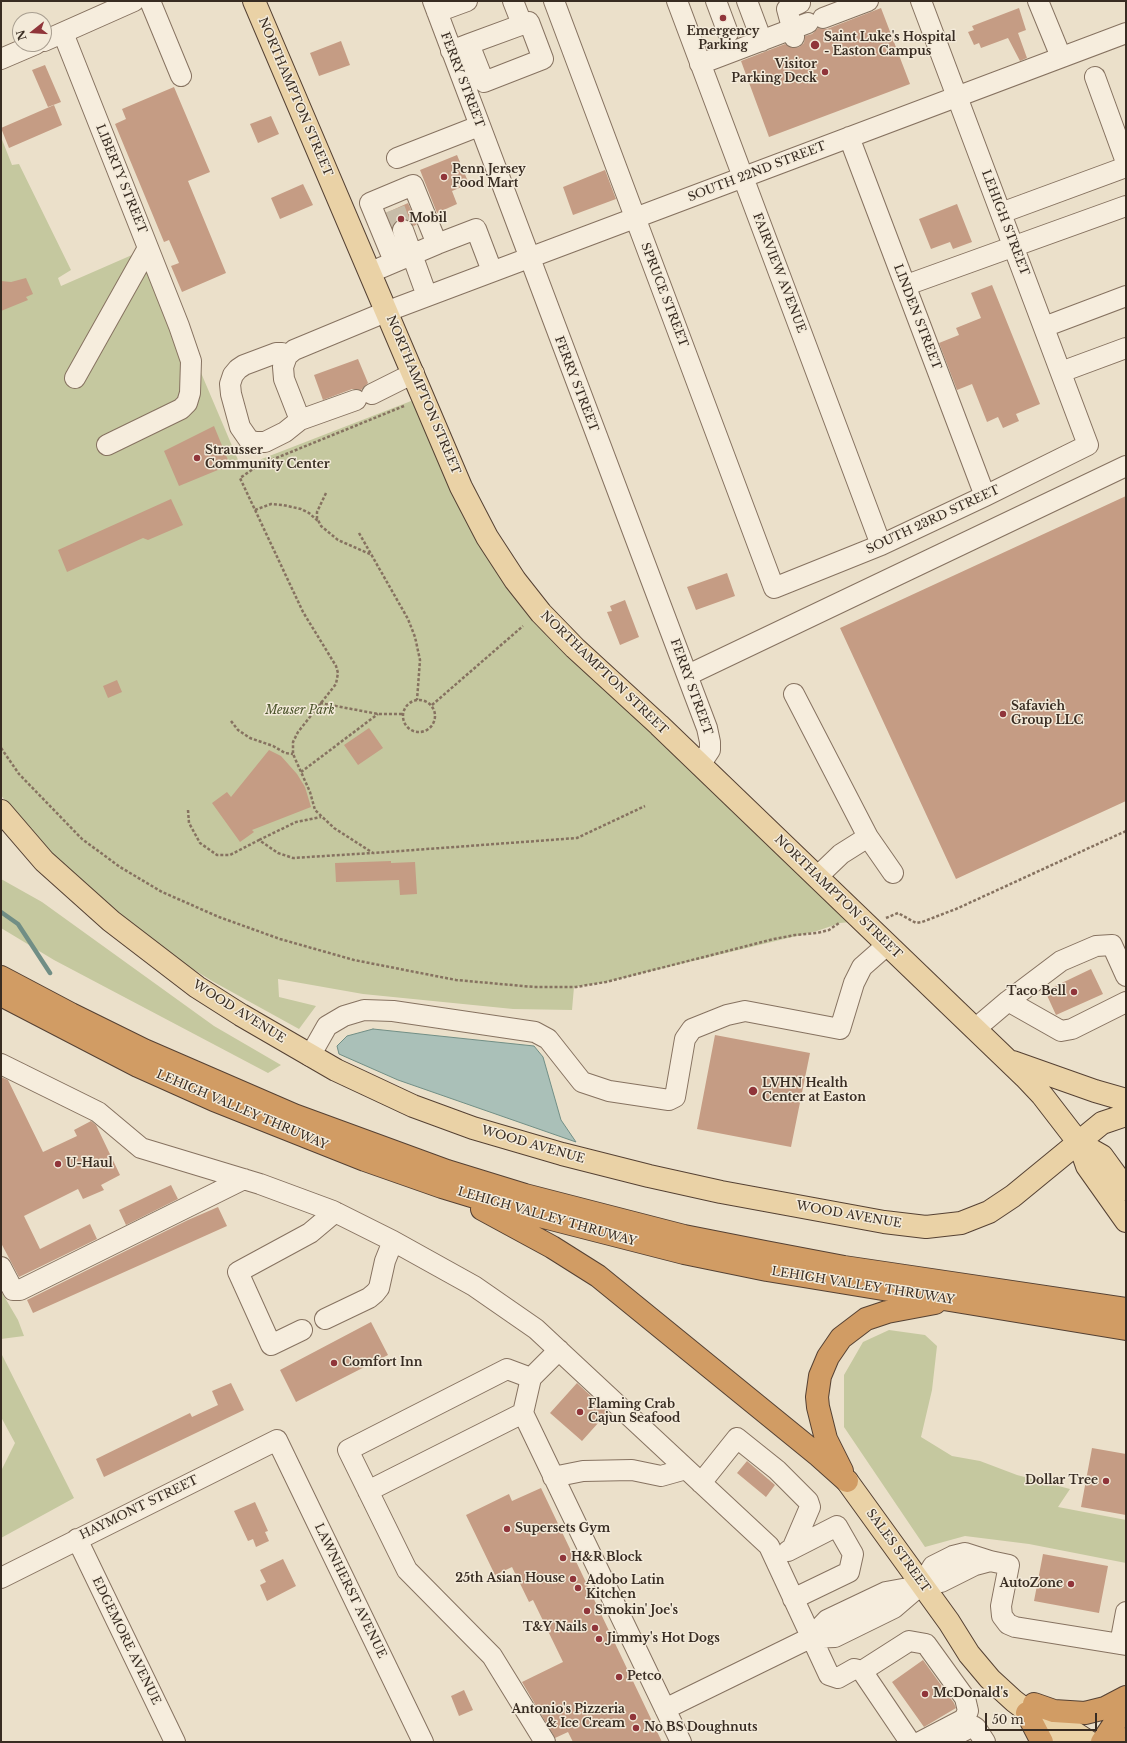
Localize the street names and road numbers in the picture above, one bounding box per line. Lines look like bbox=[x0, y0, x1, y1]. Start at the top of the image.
street label: NORTHAMPTON STREET bbox=[255, 15, 335, 179]
street label: FERRY STREET bbox=[437, 30, 487, 130]
street label: LIBERTY STREET bbox=[93, 122, 149, 236]
street label: SOUTH 22ND STREET bbox=[686, 139, 828, 205]
street label: LEHIGH STREET bbox=[978, 168, 1032, 278]
street label: FAIRVIEW AVENUE bbox=[749, 211, 809, 335]
street label: SPRUCE STREET bbox=[637, 241, 691, 349]
street label: LINDEN STREET bbox=[890, 262, 944, 372]
street label: NORTHAMPTON STREET bbox=[383, 313, 463, 477]
street label: FERRY STREET bbox=[551, 334, 601, 434]
street label: SOUTH 23RD STREET bbox=[864, 483, 1002, 557]
street label: NORTHAMPTON STREET bbox=[537, 608, 671, 738]
street label: FERRY STREET bbox=[667, 637, 715, 737]
street label: NORTHAMPTON STREET bbox=[771, 832, 905, 962]
street label: WOOD AVENUE bbox=[190, 978, 288, 1046]
street label: LEHIGH VALLEY THRUWAY bbox=[154, 1067, 330, 1153]
street label: WOOD AVENUE bbox=[480, 1123, 586, 1167]
street label: LEHIGH VALLEY THRUWAY bbox=[456, 1185, 638, 1249]
street label: WOOD AVENUE bbox=[795, 1199, 903, 1231]
street label: LEHIGH VALLEY THRUWAY bbox=[770, 1264, 956, 1308]
street label: HAYMONT STREET bbox=[77, 1473, 201, 1543]
street label: SALES STREET bbox=[863, 1507, 933, 1595]
street label: LAWNHERST AVENUE bbox=[311, 1521, 389, 1661]
street label: EDGEMORE AVENUE bbox=[89, 1575, 163, 1707]

